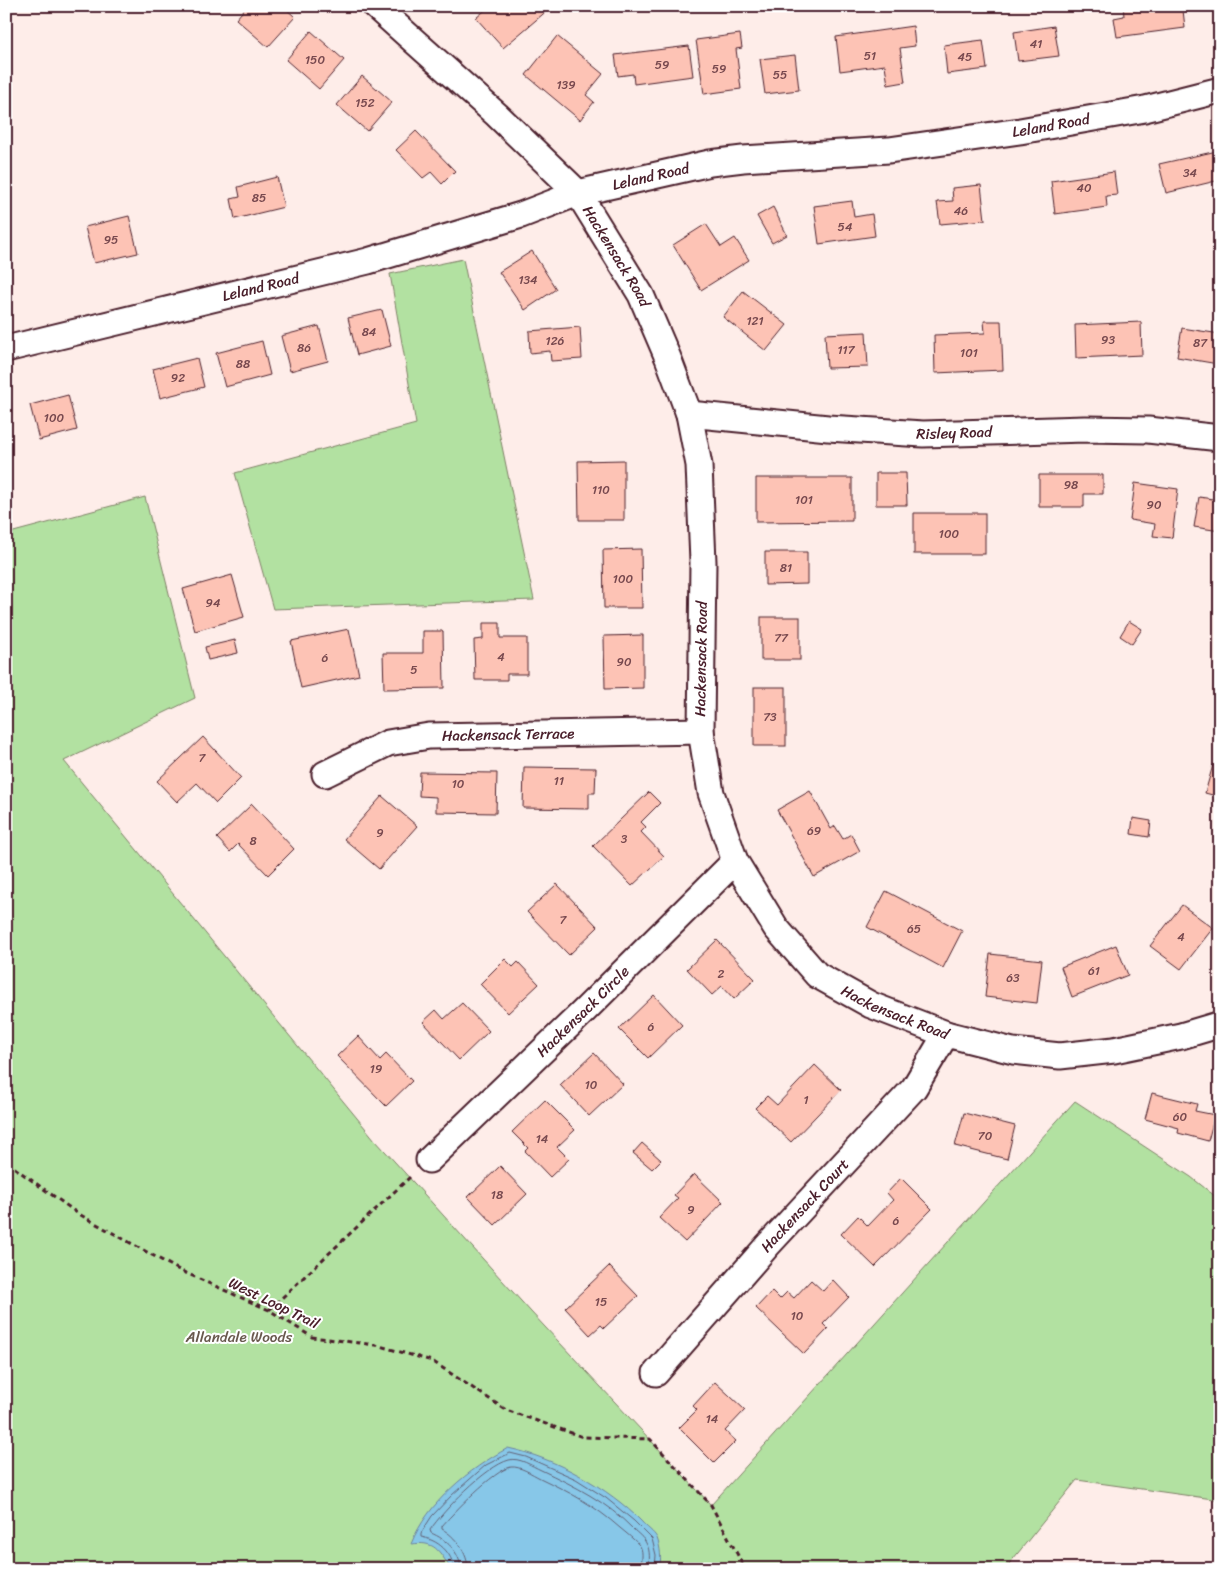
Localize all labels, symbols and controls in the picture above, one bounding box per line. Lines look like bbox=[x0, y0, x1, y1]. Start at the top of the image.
house number: 41 bbox=[1030, 33, 1042, 55]
house number: 51 bbox=[864, 45, 876, 67]
house number: 45 bbox=[958, 46, 972, 68]
house number: 150 bbox=[305, 49, 325, 71]
house number: 59 bbox=[655, 54, 669, 76]
house number: 59 bbox=[712, 58, 726, 80]
house number: 55 bbox=[773, 64, 787, 86]
house number: 139 bbox=[556, 74, 576, 96]
house number: 152 bbox=[355, 92, 375, 114]
street label: Leland Road bbox=[1010, 106, 1093, 145]
street label: Leland Road bbox=[610, 155, 693, 198]
house number: 34 bbox=[1183, 162, 1198, 184]
house number: 40 bbox=[1076, 177, 1092, 199]
house number: 85 bbox=[252, 187, 266, 209]
street label: Hackensack Road bbox=[575, 200, 658, 312]
house number: 46 bbox=[954, 200, 968, 222]
house number: 54 bbox=[838, 216, 853, 238]
house number: 95 bbox=[104, 229, 118, 251]
street label: Leland Road bbox=[219, 265, 303, 309]
house number: 134 bbox=[518, 269, 538, 291]
house number: 121 bbox=[746, 310, 764, 332]
house number: 84 bbox=[362, 321, 377, 343]
house number: 93 bbox=[1101, 329, 1115, 351]
house number: 126 bbox=[546, 330, 565, 352]
house number: 87 bbox=[1193, 332, 1208, 354]
house number: 86 bbox=[297, 337, 311, 359]
house number: 117 bbox=[837, 339, 856, 361]
house number: 101 bbox=[960, 342, 978, 364]
house number: 88 bbox=[236, 353, 250, 375]
house number: 92 bbox=[171, 367, 185, 389]
house number: 100 bbox=[44, 407, 65, 429]
street label: Risley Road bbox=[915, 419, 993, 447]
house number: 98 bbox=[1064, 474, 1078, 496]
house number: 110 bbox=[592, 479, 610, 501]
house number: 101 bbox=[795, 489, 813, 511]
house number: 90 bbox=[1147, 494, 1162, 516]
house number: 100 bbox=[939, 523, 960, 545]
house number: 81 bbox=[780, 557, 792, 579]
house number: 100 bbox=[613, 568, 634, 590]
house number: 94 bbox=[206, 592, 221, 614]
street label: Hackensack Road bbox=[687, 600, 715, 717]
house number: 77 bbox=[774, 627, 789, 649]
house number: 4 bbox=[497, 646, 505, 668]
house number: 6 bbox=[322, 647, 329, 669]
house number: 90 bbox=[617, 651, 632, 673]
house number: 5 bbox=[410, 659, 418, 681]
house number: 73 bbox=[763, 706, 777, 728]
street label: Hackensack Terrace bbox=[442, 720, 575, 749]
house number: 7 bbox=[199, 747, 207, 769]
house number: 11 bbox=[554, 770, 564, 792]
house number: 10 bbox=[452, 773, 465, 795]
house number: 69 bbox=[807, 820, 821, 842]
house number: 9 bbox=[376, 822, 384, 844]
house number: 3 bbox=[621, 828, 628, 850]
house number: 8 bbox=[249, 830, 257, 852]
house number: 7 bbox=[560, 909, 568, 931]
house number: 65 bbox=[907, 918, 921, 940]
house number: 4 bbox=[1177, 926, 1185, 948]
street label: Hackensack Circle bbox=[530, 959, 636, 1064]
house number: 61 bbox=[1088, 960, 1100, 982]
house number: 2 bbox=[718, 963, 725, 985]
house number: 63 bbox=[1006, 967, 1020, 989]
street label: Hackensack Road bbox=[836, 978, 954, 1047]
house number: 6 bbox=[648, 1016, 655, 1038]
house number: 19 bbox=[370, 1058, 382, 1080]
house number: 10 bbox=[585, 1074, 598, 1096]
house number: 1 bbox=[803, 1089, 809, 1111]
house number: 60 bbox=[1173, 1106, 1188, 1128]
house number: 70 bbox=[978, 1125, 993, 1147]
house number: 14 bbox=[536, 1128, 549, 1150]
street label: Hackensack Court bbox=[754, 1152, 856, 1259]
house number: 18 bbox=[491, 1184, 503, 1206]
house number: 9 bbox=[687, 1199, 695, 1221]
house number: 6 bbox=[893, 1210, 900, 1232]
street label: West Loop Trail bbox=[224, 1270, 325, 1337]
house number: 15 bbox=[595, 1291, 607, 1313]
house number: 10 bbox=[791, 1305, 804, 1327]
park label: Allandale Woods bbox=[185, 1324, 292, 1350]
house number: 14 bbox=[706, 1408, 719, 1430]

